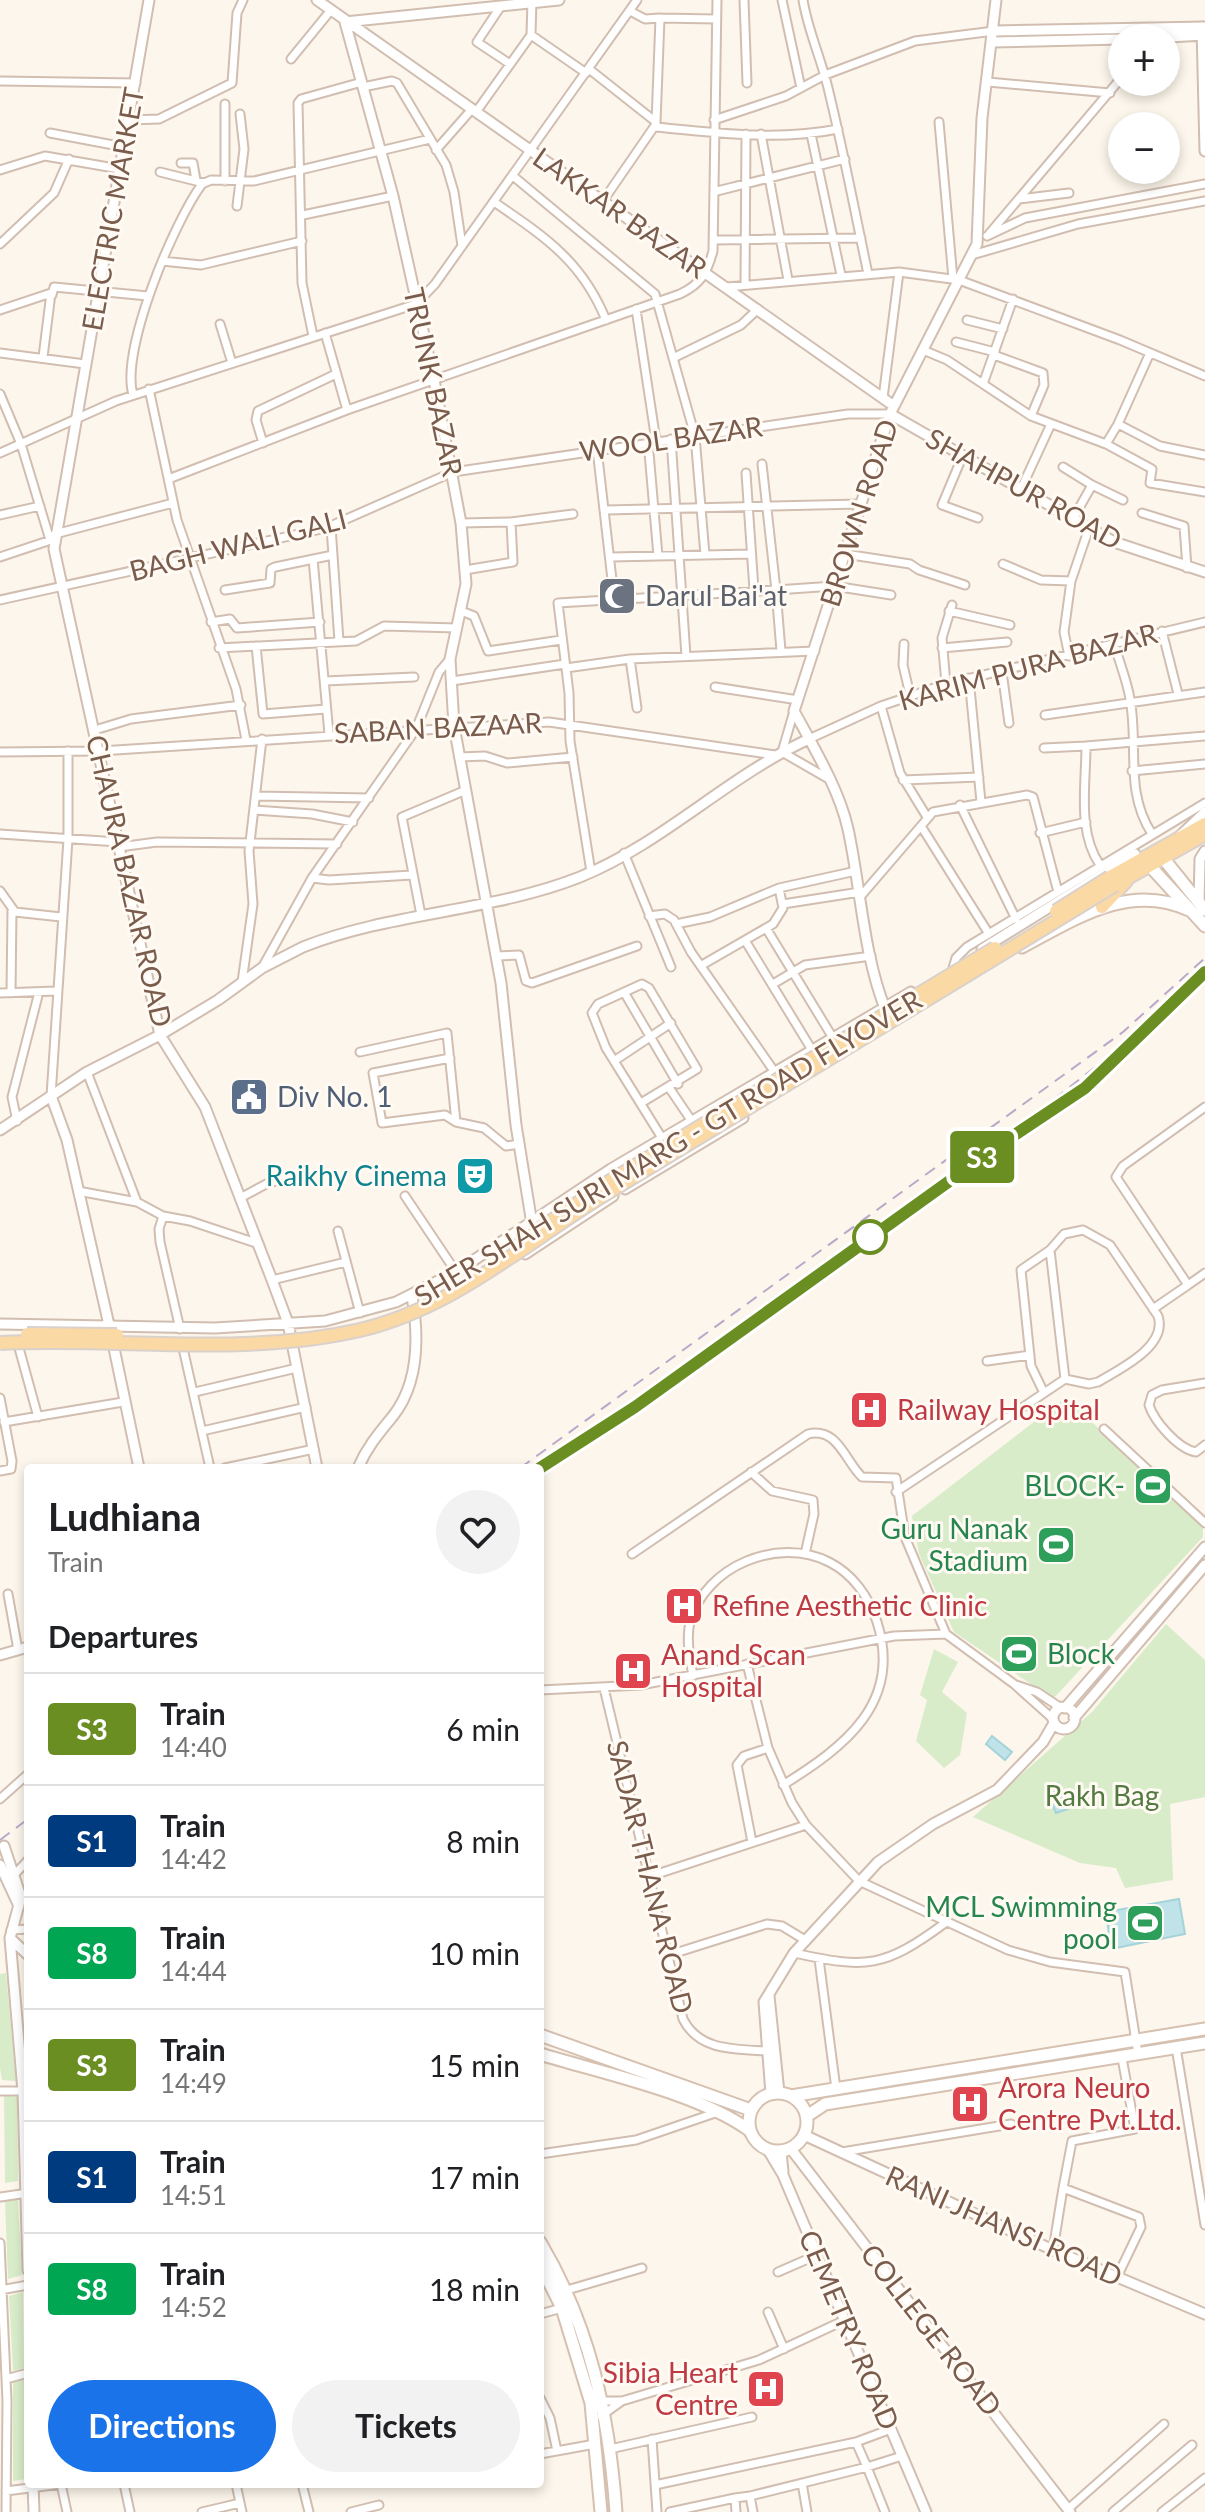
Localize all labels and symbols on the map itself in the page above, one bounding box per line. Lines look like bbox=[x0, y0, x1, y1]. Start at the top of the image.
street label: ELECTRIC MARKET bbox=[74, 84, 150, 333]
street label: LAKKAR BAZAR bbox=[527, 140, 714, 285]
street label: TRUNK BAZAR bbox=[397, 284, 471, 480]
street label: WOOL BAZAR bbox=[577, 408, 765, 468]
street label: BROWN ROAD bbox=[812, 415, 904, 610]
street label: SHAHPUR ROAD bbox=[921, 420, 1128, 556]
street label: BAGH WALI GALI bbox=[126, 501, 350, 587]
mosque icon: Darul Bai'at bbox=[596, 575, 638, 617]
place label: Darul Bai'at bbox=[645, 578, 787, 612]
street label: KARIM PURA BAZAR bbox=[895, 615, 1161, 717]
street label: SABAN BAZAAR bbox=[333, 705, 543, 749]
street label: CHAURA BAZAR ROAD bbox=[80, 731, 180, 1030]
street label: SHER SHAH SURI MARG - GT ROAD FLYOVER bbox=[408, 982, 928, 1313]
public building icon: Div No. 1 bbox=[228, 1076, 270, 1118]
place label: Div No. 1 bbox=[277, 1079, 393, 1113]
line badge: S3 bbox=[946, 1131, 1018, 1183]
theatre icon: Raikhy Cinema bbox=[454, 1155, 496, 1197]
place label: Raikhy Cinema bbox=[266, 1158, 447, 1192]
unlabelled marker bbox=[853, 1220, 887, 1254]
hospital icon: Railway Hospital bbox=[848, 1389, 890, 1431]
place label: Railway Hospital bbox=[897, 1392, 1100, 1426]
sports icon: BLOCK- bbox=[1132, 1465, 1174, 1507]
place label: BLOCK- bbox=[1024, 1468, 1125, 1502]
place label: Guru Nanak Stadium bbox=[881, 1511, 1029, 1577]
sports icon: Guru Nanak Stadium bbox=[1035, 1524, 1077, 1566]
hospital icon: Refine Aesthetic Clinic bbox=[663, 1585, 705, 1627]
place label: Refine Aesthetic Clinic bbox=[712, 1588, 987, 1622]
sports icon: Block bbox=[998, 1633, 1040, 1675]
place label: Block bbox=[1047, 1636, 1116, 1670]
place label: Anand Scan Hospital bbox=[661, 1637, 806, 1703]
hospital icon: Anand Scan Hospital bbox=[612, 1650, 654, 1692]
street label: SADAR THANA ROAD bbox=[601, 1737, 701, 2017]
park label: Rakh Bag bbox=[1045, 1778, 1159, 1812]
place label: MCL Swimming pool bbox=[925, 1889, 1117, 1955]
sports icon: MCL Swimming pool bbox=[1124, 1902, 1166, 1944]
place label: Arora Neuro Centre Pvt.Ltd. bbox=[998, 2070, 1182, 2136]
hospital icon: Arora Neuro Centre Pvt.Ltd. bbox=[949, 2083, 991, 2125]
street label: RANI JHANSI ROAD bbox=[881, 2158, 1128, 2293]
street label: CEMETRY ROAD bbox=[793, 2225, 907, 2434]
street label: COLLEGE ROAD bbox=[854, 2237, 1009, 2422]
place label: Sibia Heart Centre bbox=[603, 2355, 738, 2421]
hospital icon: Sibia Heart Centre bbox=[745, 2368, 787, 2410]

